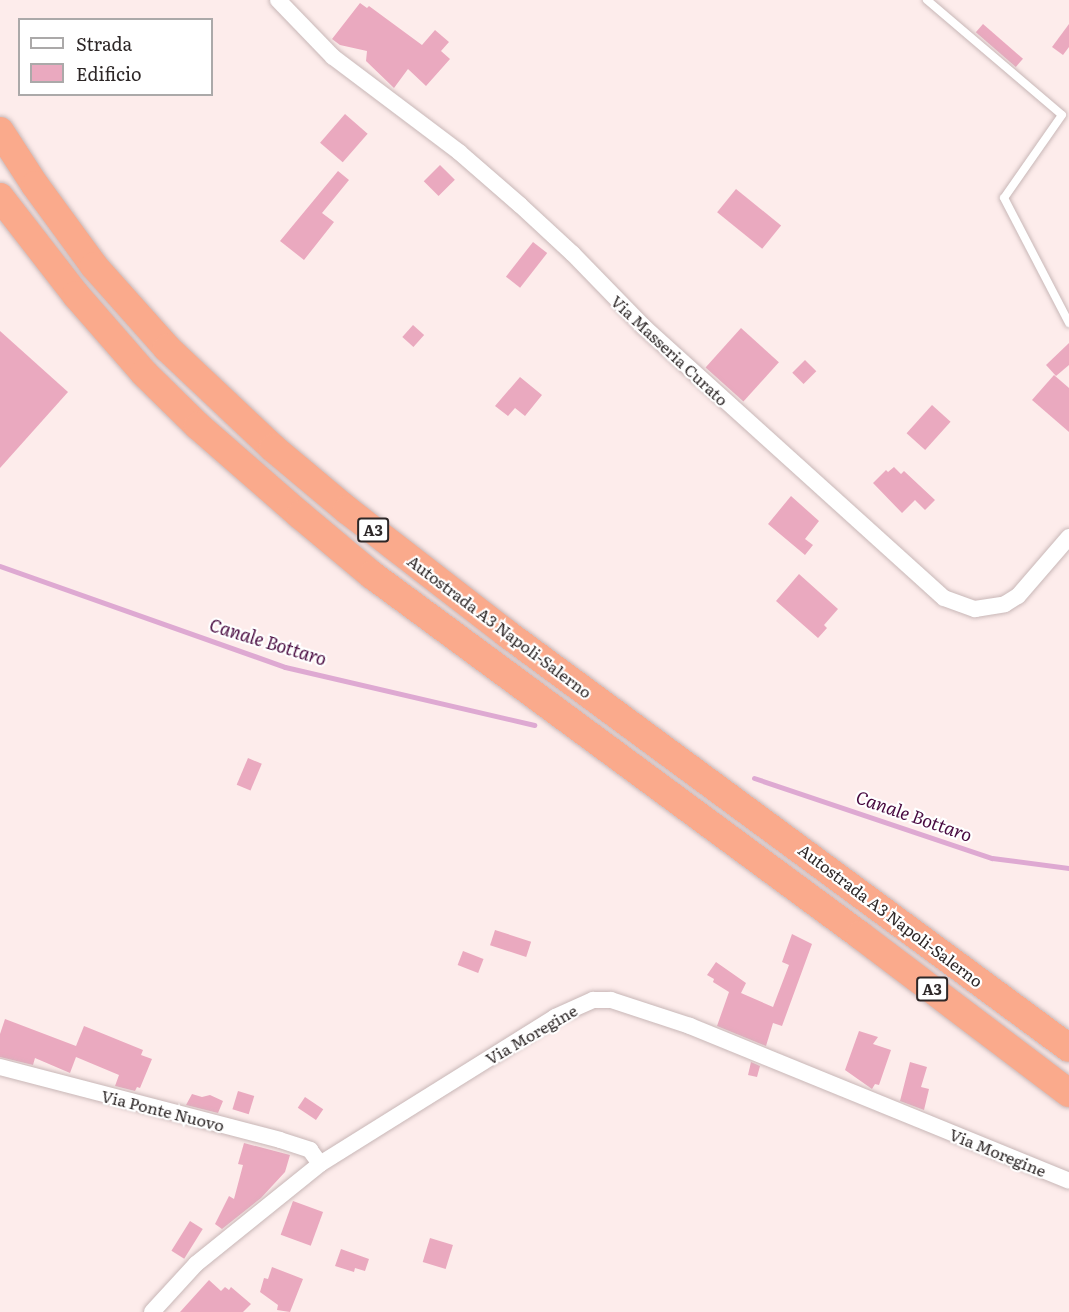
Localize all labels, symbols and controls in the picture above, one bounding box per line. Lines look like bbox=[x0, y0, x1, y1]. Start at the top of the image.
legend bbox=[18, 18, 213, 96]
text: Strada bbox=[76, 30, 132, 57]
text: Edificio bbox=[76, 60, 142, 87]
street label: Via Masseria Curato bbox=[608, 291, 732, 409]
road number: A3 bbox=[356, 518, 389, 542]
street label: Autostrada A3 Napoli-Salerno bbox=[404, 550, 596, 702]
water label: Canale Bottaro bbox=[207, 614, 329, 670]
water label: Canale Bottaro bbox=[853, 786, 975, 846]
street label: Autostrada A3 Napoli-Salerno bbox=[795, 839, 987, 991]
road number: A3 bbox=[916, 977, 948, 1001]
street label: Via Moregine bbox=[482, 1000, 580, 1068]
street label: Via Ponte Nuovo bbox=[100, 1085, 226, 1135]
street label: Via Moregine bbox=[947, 1124, 1049, 1180]

